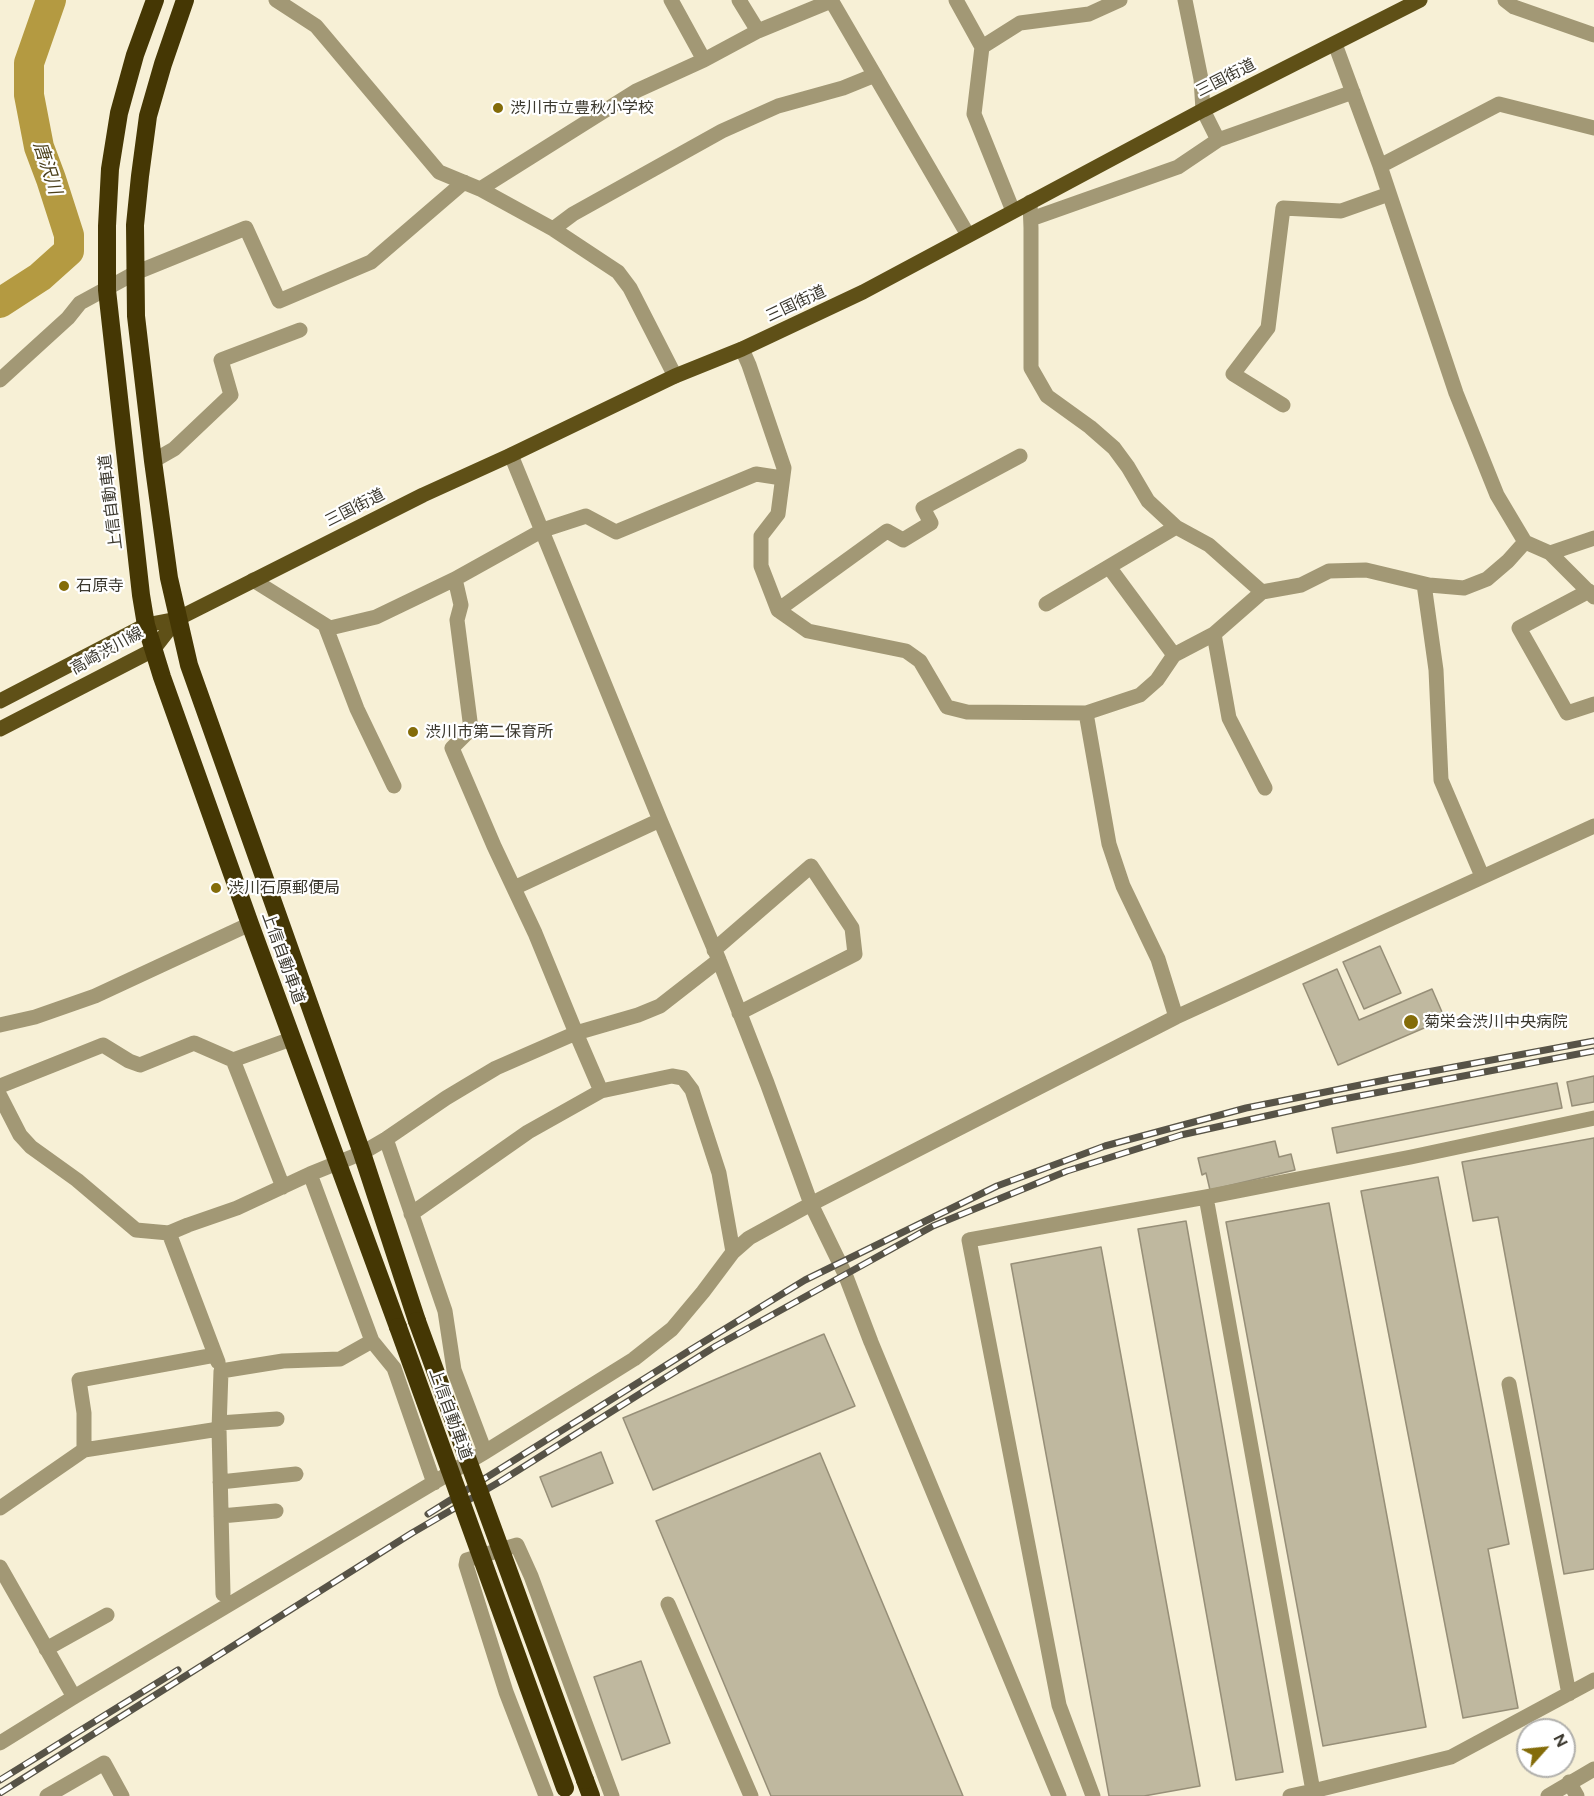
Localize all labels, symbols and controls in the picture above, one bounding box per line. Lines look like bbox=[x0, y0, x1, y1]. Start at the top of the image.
street label: 三国街道 bbox=[1193, 55, 1259, 101]
place label: 渋川市立豊秋小学校 bbox=[510, 98, 654, 118]
marker: 渋川市立豊秋小学校 bbox=[491, 101, 505, 115]
water label: 唐沢川 bbox=[28, 139, 66, 197]
street label: 三国街道 bbox=[763, 282, 829, 326]
street label: 上信自動車道 bbox=[96, 453, 126, 551]
street label: 三国街道 bbox=[322, 485, 388, 531]
place label: 石原寺 bbox=[76, 576, 124, 596]
marker: 石原寺 bbox=[57, 579, 71, 593]
street label: 高崎渋川線 bbox=[67, 623, 147, 679]
place label: 渋川市第二保育所 bbox=[425, 722, 553, 742]
marker: 渋川市第二保育所 bbox=[406, 725, 420, 739]
place label: 渋川石原郵便局 bbox=[228, 878, 340, 898]
marker: 渋川石原郵便局 bbox=[209, 881, 223, 895]
street label: 上信自動車道 bbox=[258, 910, 308, 1006]
place label: 菊栄会渋川中央病院 bbox=[1424, 1012, 1568, 1032]
marker: 菊栄会渋川中央病院 bbox=[1402, 1013, 1420, 1031]
street label: 上信自動車道 bbox=[425, 1366, 475, 1462]
north arrow bbox=[1516, 1718, 1576, 1778]
text: N bbox=[1549, 1731, 1572, 1750]

